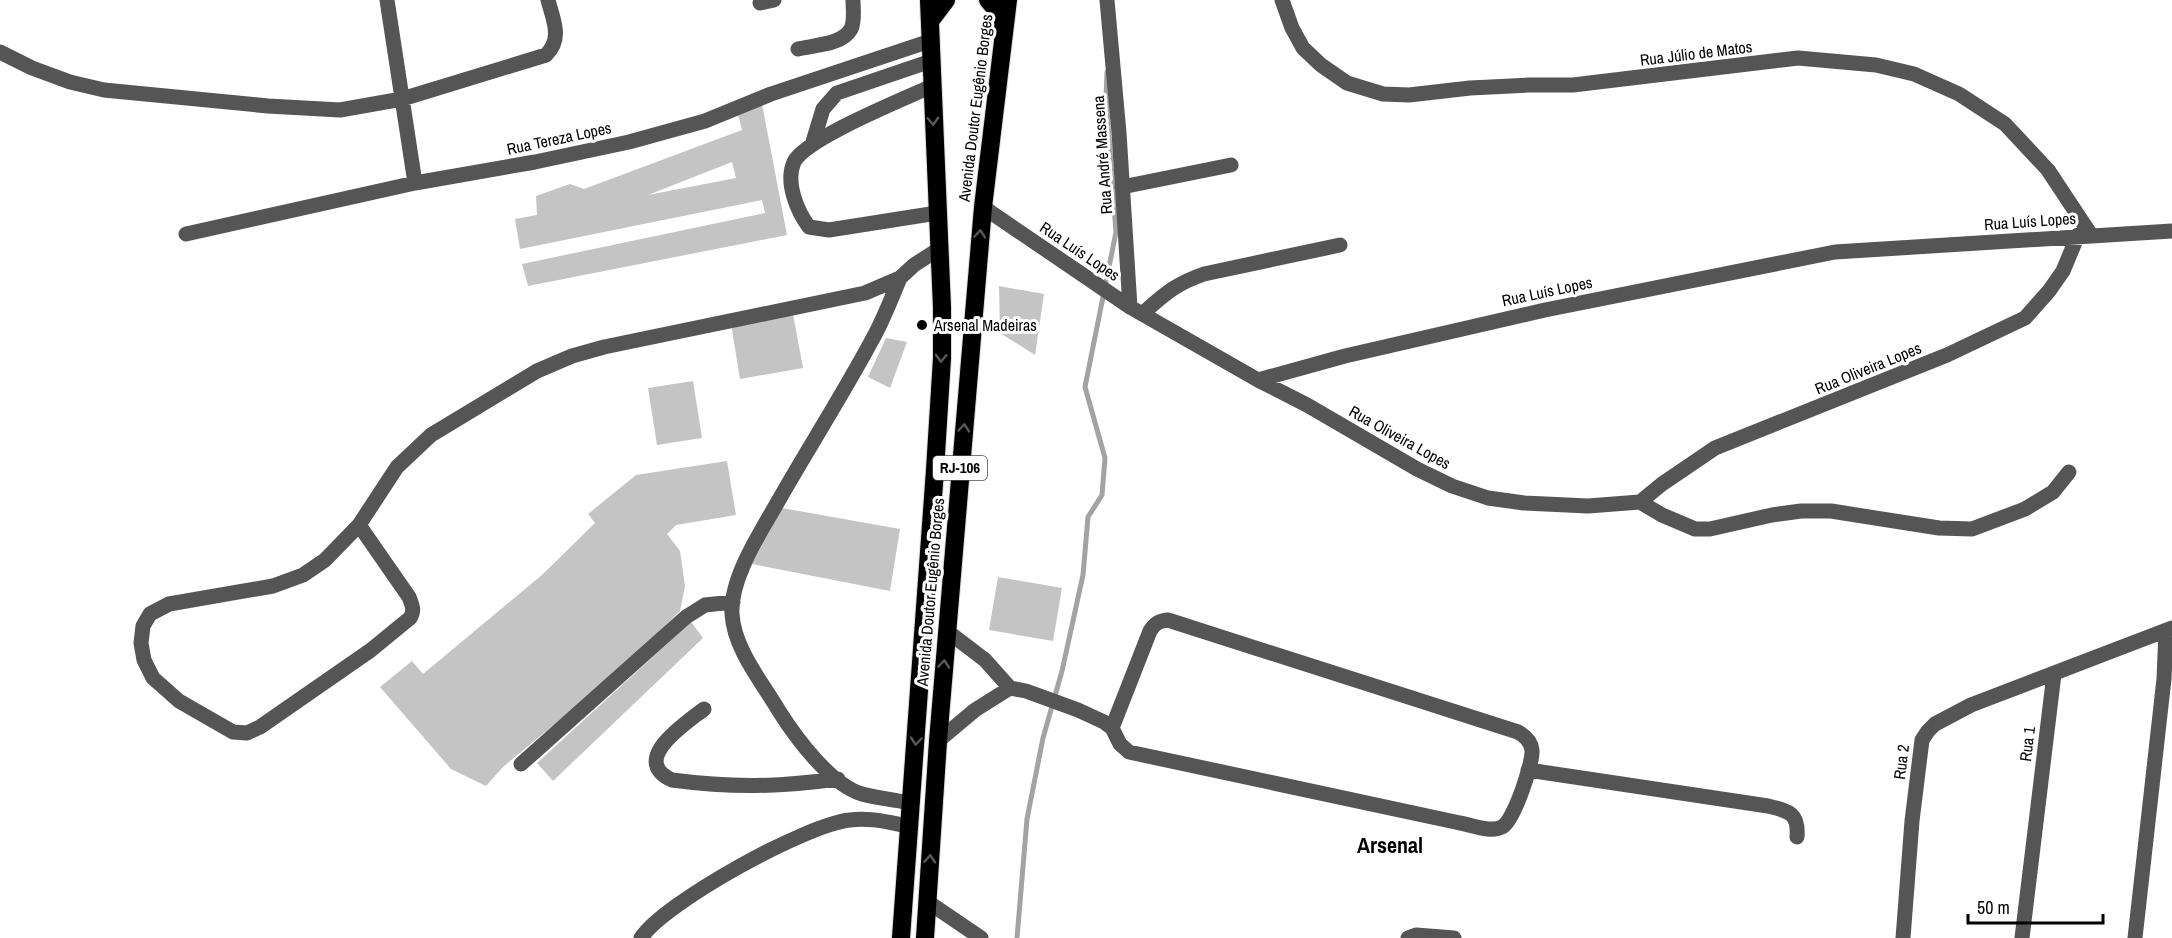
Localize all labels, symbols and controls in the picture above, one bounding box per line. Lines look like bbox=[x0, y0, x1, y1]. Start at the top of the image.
street label: Avenida Doutor Eugênio Borges bbox=[952, 13, 997, 204]
street label: Rua Júlio de Matos bbox=[1639, 35, 1753, 71]
street label: Rua André Massena bbox=[1087, 94, 1117, 215]
street label: Rua Tereza Lopes bbox=[505, 116, 613, 160]
one-way arrow bbox=[927, 117, 939, 126]
street label: Rua Luís Lopes bbox=[1983, 207, 2077, 235]
street label: Rua Luís Lopes bbox=[1036, 216, 1124, 286]
one-way arrow bbox=[973, 229, 986, 238]
street label: Rua Luís Lopes bbox=[1500, 271, 1594, 311]
place label: Arsenal Madeiras bbox=[933, 314, 1037, 336]
marker: Arsenal Madeiras bbox=[915, 318, 929, 332]
street label: Rua Oliveira Lopes bbox=[1811, 337, 1925, 399]
one-way arrow bbox=[935, 354, 948, 363]
street label: Rua Oliveira Lopes bbox=[1345, 400, 1455, 474]
one-way arrow bbox=[957, 423, 970, 433]
road number: RJ-106 bbox=[933, 456, 987, 480]
street label: Avenida Doutor Eugênio Borges bbox=[911, 497, 949, 688]
one-way arrow bbox=[937, 660, 950, 669]
street label: Rua 1 bbox=[2014, 725, 2040, 763]
one-way arrow bbox=[910, 737, 923, 746]
street label: Rua 2 bbox=[1888, 743, 1914, 781]
district label: Arsenal bbox=[1357, 830, 1423, 860]
one-way arrow bbox=[924, 854, 937, 863]
scale bar bbox=[1968, 887, 2103, 925]
text: 50 m bbox=[1977, 895, 2010, 920]

